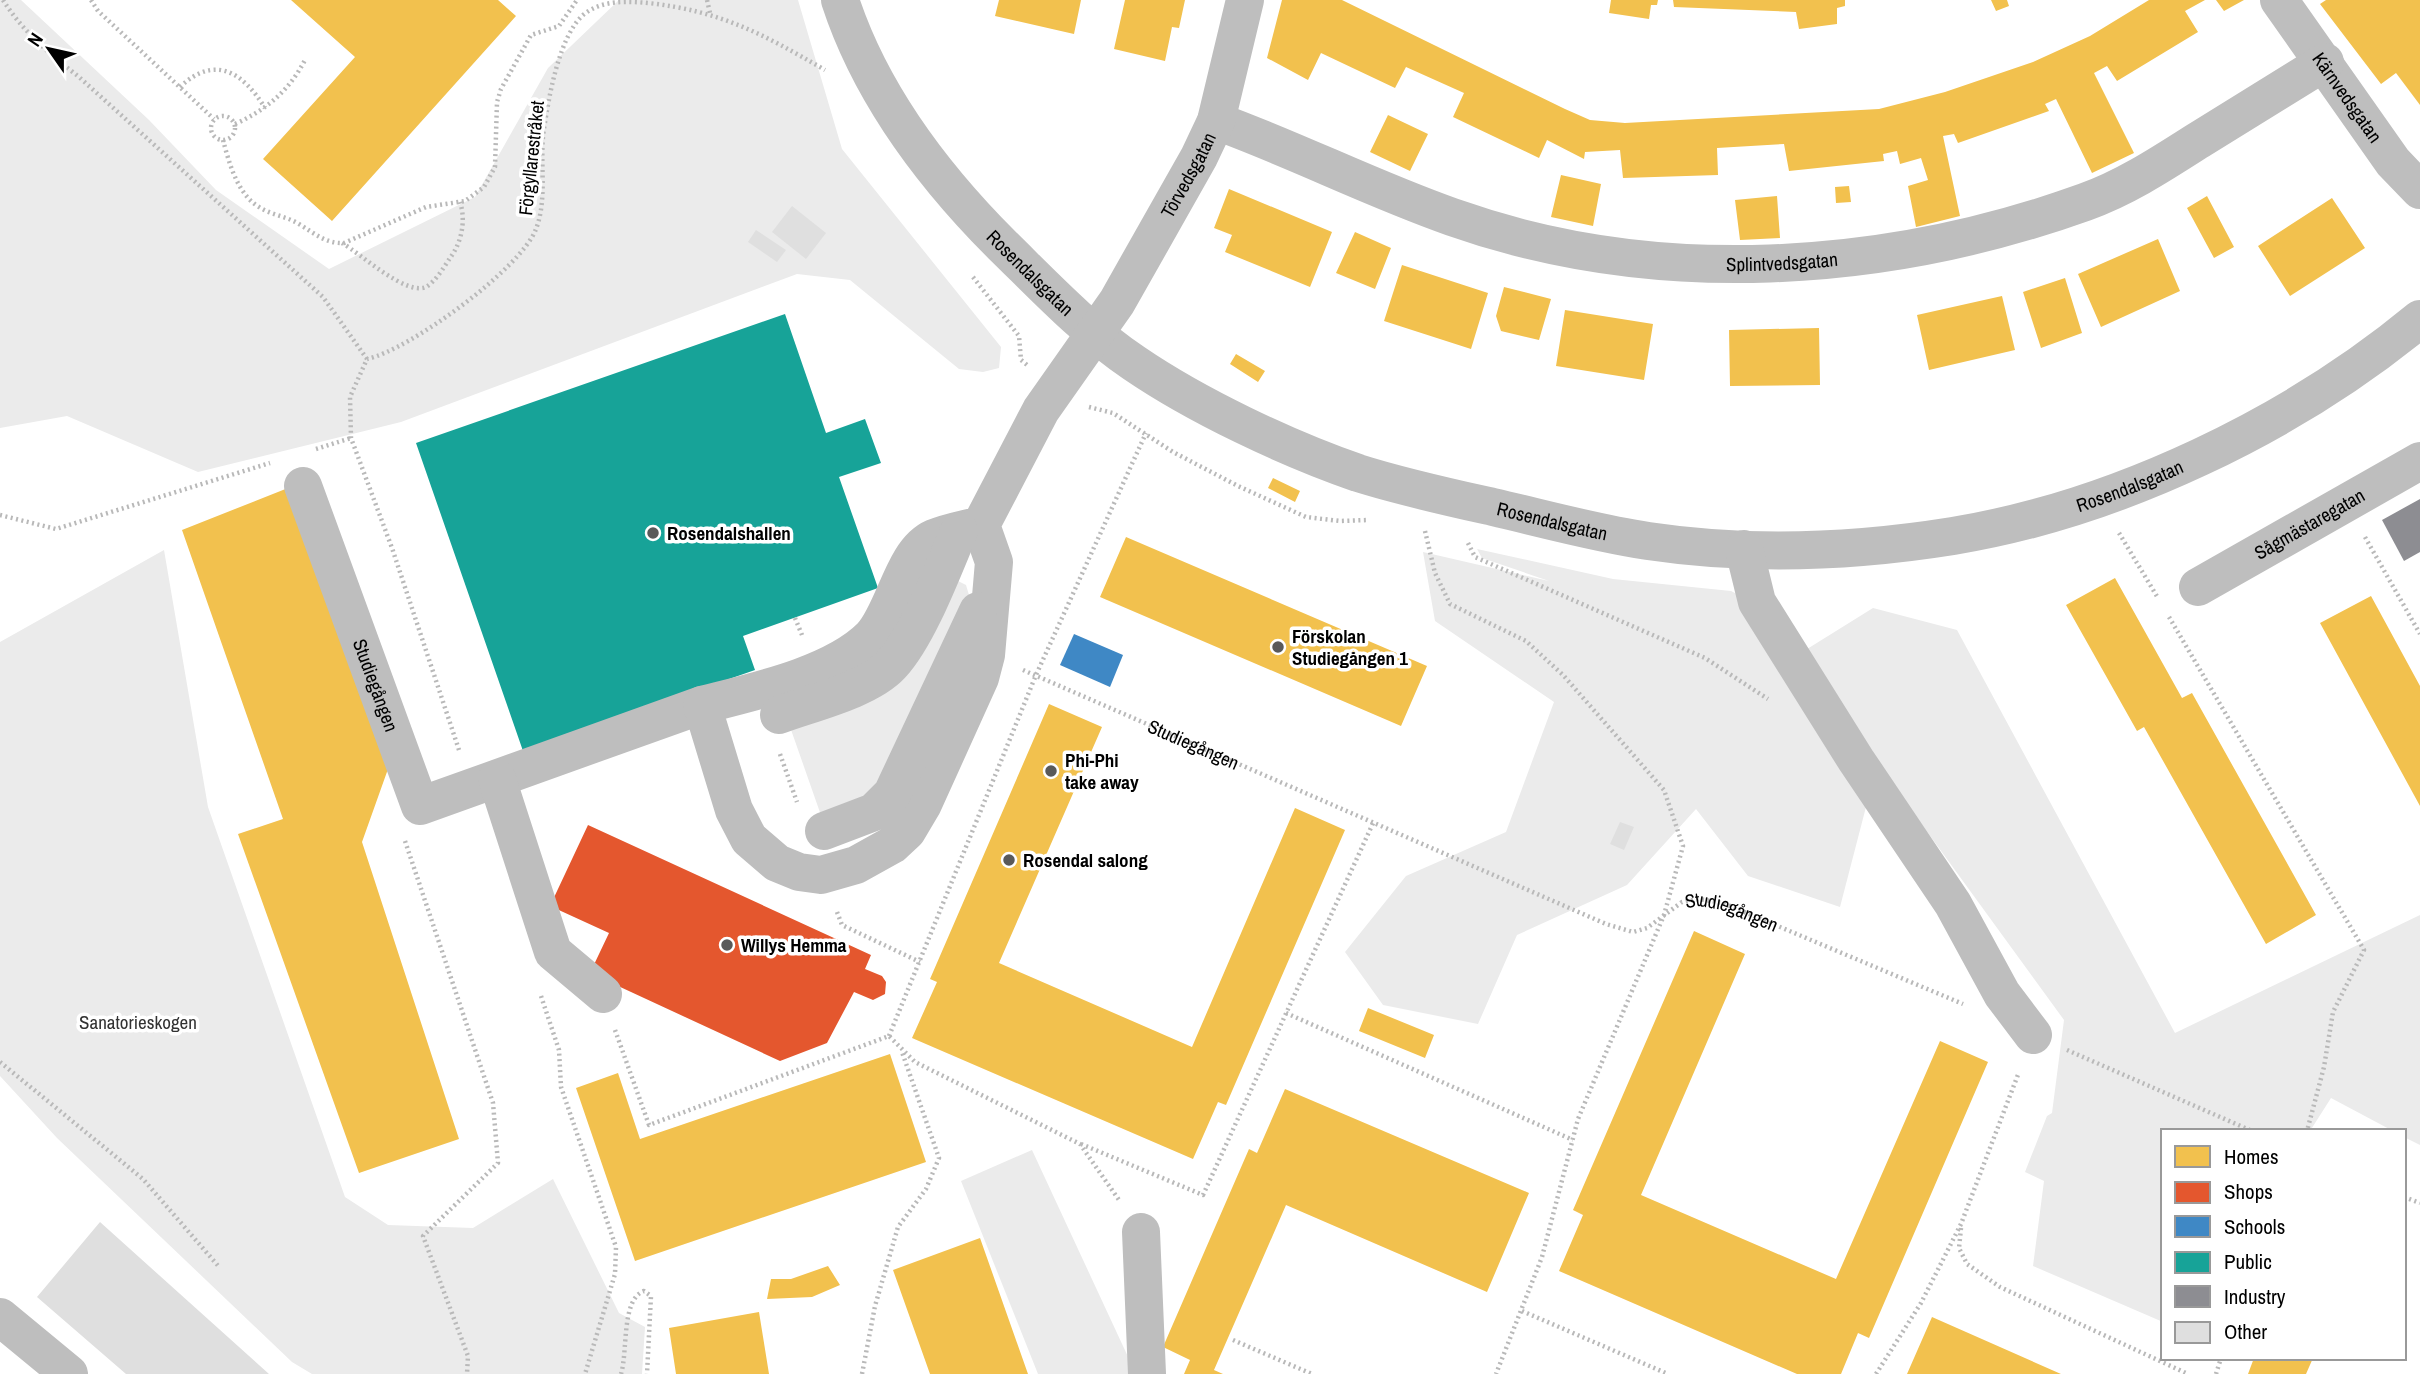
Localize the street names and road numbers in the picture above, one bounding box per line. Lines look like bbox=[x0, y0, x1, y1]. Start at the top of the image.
street label: Kärnvedsgatan bbox=[2307, 47, 2388, 148]
street label: Förgyllarestråket bbox=[512, 99, 550, 217]
street label: Törvedsgatan bbox=[1154, 128, 1222, 222]
street label: Rosendalsgatan bbox=[981, 224, 1080, 321]
street label: Splintvedsgatan bbox=[1726, 246, 1839, 277]
street label: Rosendalsgatan bbox=[2073, 453, 2187, 518]
street label: Sågmästaregatan bbox=[2249, 482, 2369, 566]
street label: Rosendalsgatan bbox=[1494, 495, 1610, 546]
street label: Studiegången bbox=[347, 635, 405, 735]
street label: Studiegången bbox=[1144, 713, 1243, 776]
street label: Studiegången bbox=[1683, 886, 1782, 938]

